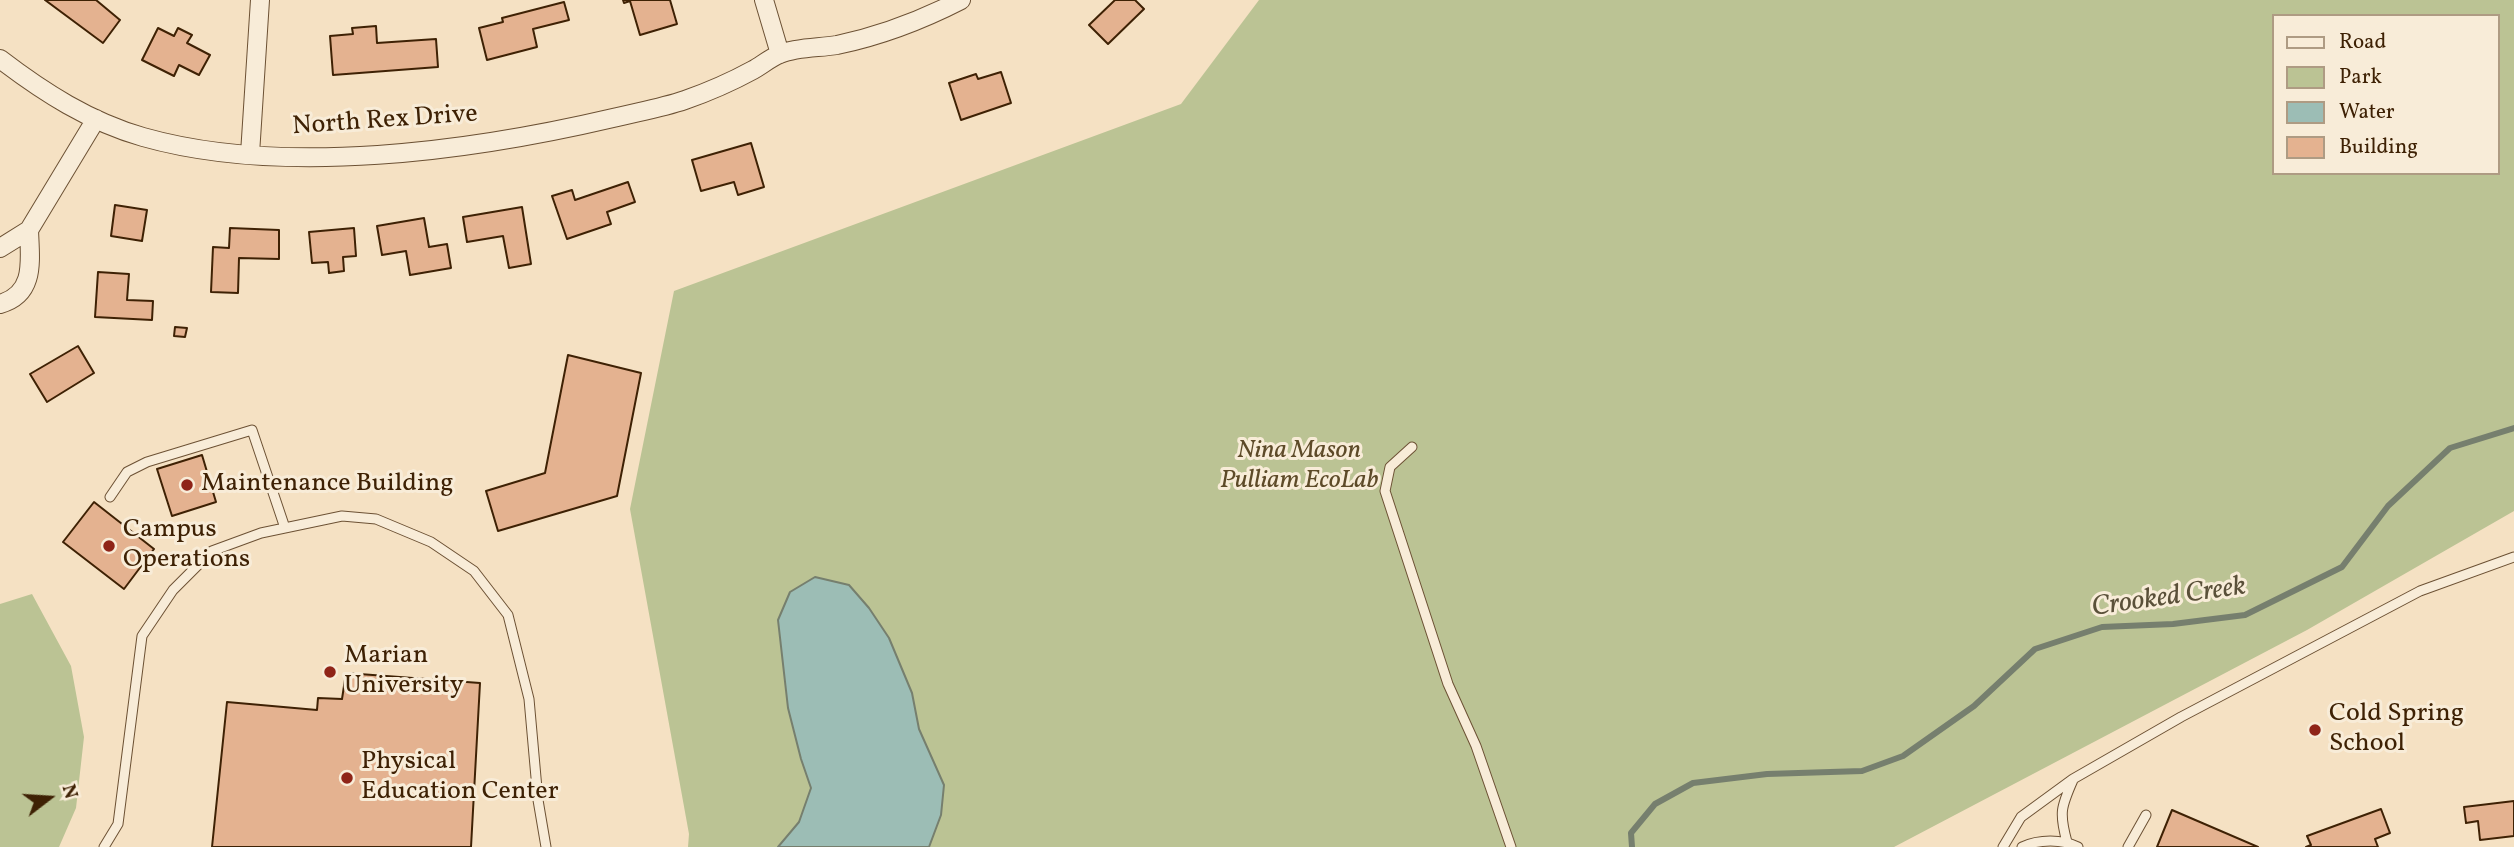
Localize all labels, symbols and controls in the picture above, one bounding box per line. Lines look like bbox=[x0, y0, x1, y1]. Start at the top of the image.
legend bbox=[2272, 14, 2500, 175]
text: Road bbox=[2339, 28, 2386, 57]
text: Park bbox=[2339, 63, 2382, 92]
text: Water bbox=[2339, 98, 2395, 127]
street label: North Rex Drive bbox=[291, 100, 479, 144]
text: Building bbox=[2339, 133, 2418, 162]
park label: Nina Mason Pulliam EcoLab bbox=[1220, 436, 1378, 498]
place label: Maintenance Building bbox=[201, 469, 454, 501]
marker: Maintenance Building bbox=[179, 477, 195, 493]
place label: Campus Operations bbox=[123, 515, 250, 576]
marker: Campus Operations bbox=[101, 538, 117, 554]
water label: Crooked Creek bbox=[2090, 572, 2248, 626]
place label: Marian University bbox=[344, 641, 464, 702]
marker: Marian University bbox=[322, 664, 338, 680]
place label: Cold Spring School bbox=[2329, 699, 2464, 760]
marker: Cold Spring School bbox=[2307, 722, 2323, 738]
place label: Physical Education Center bbox=[361, 747, 559, 808]
north arrow bbox=[14, 763, 84, 833]
marker: Physical Education Center bbox=[339, 770, 355, 786]
text: N bbox=[55, 781, 84, 802]

